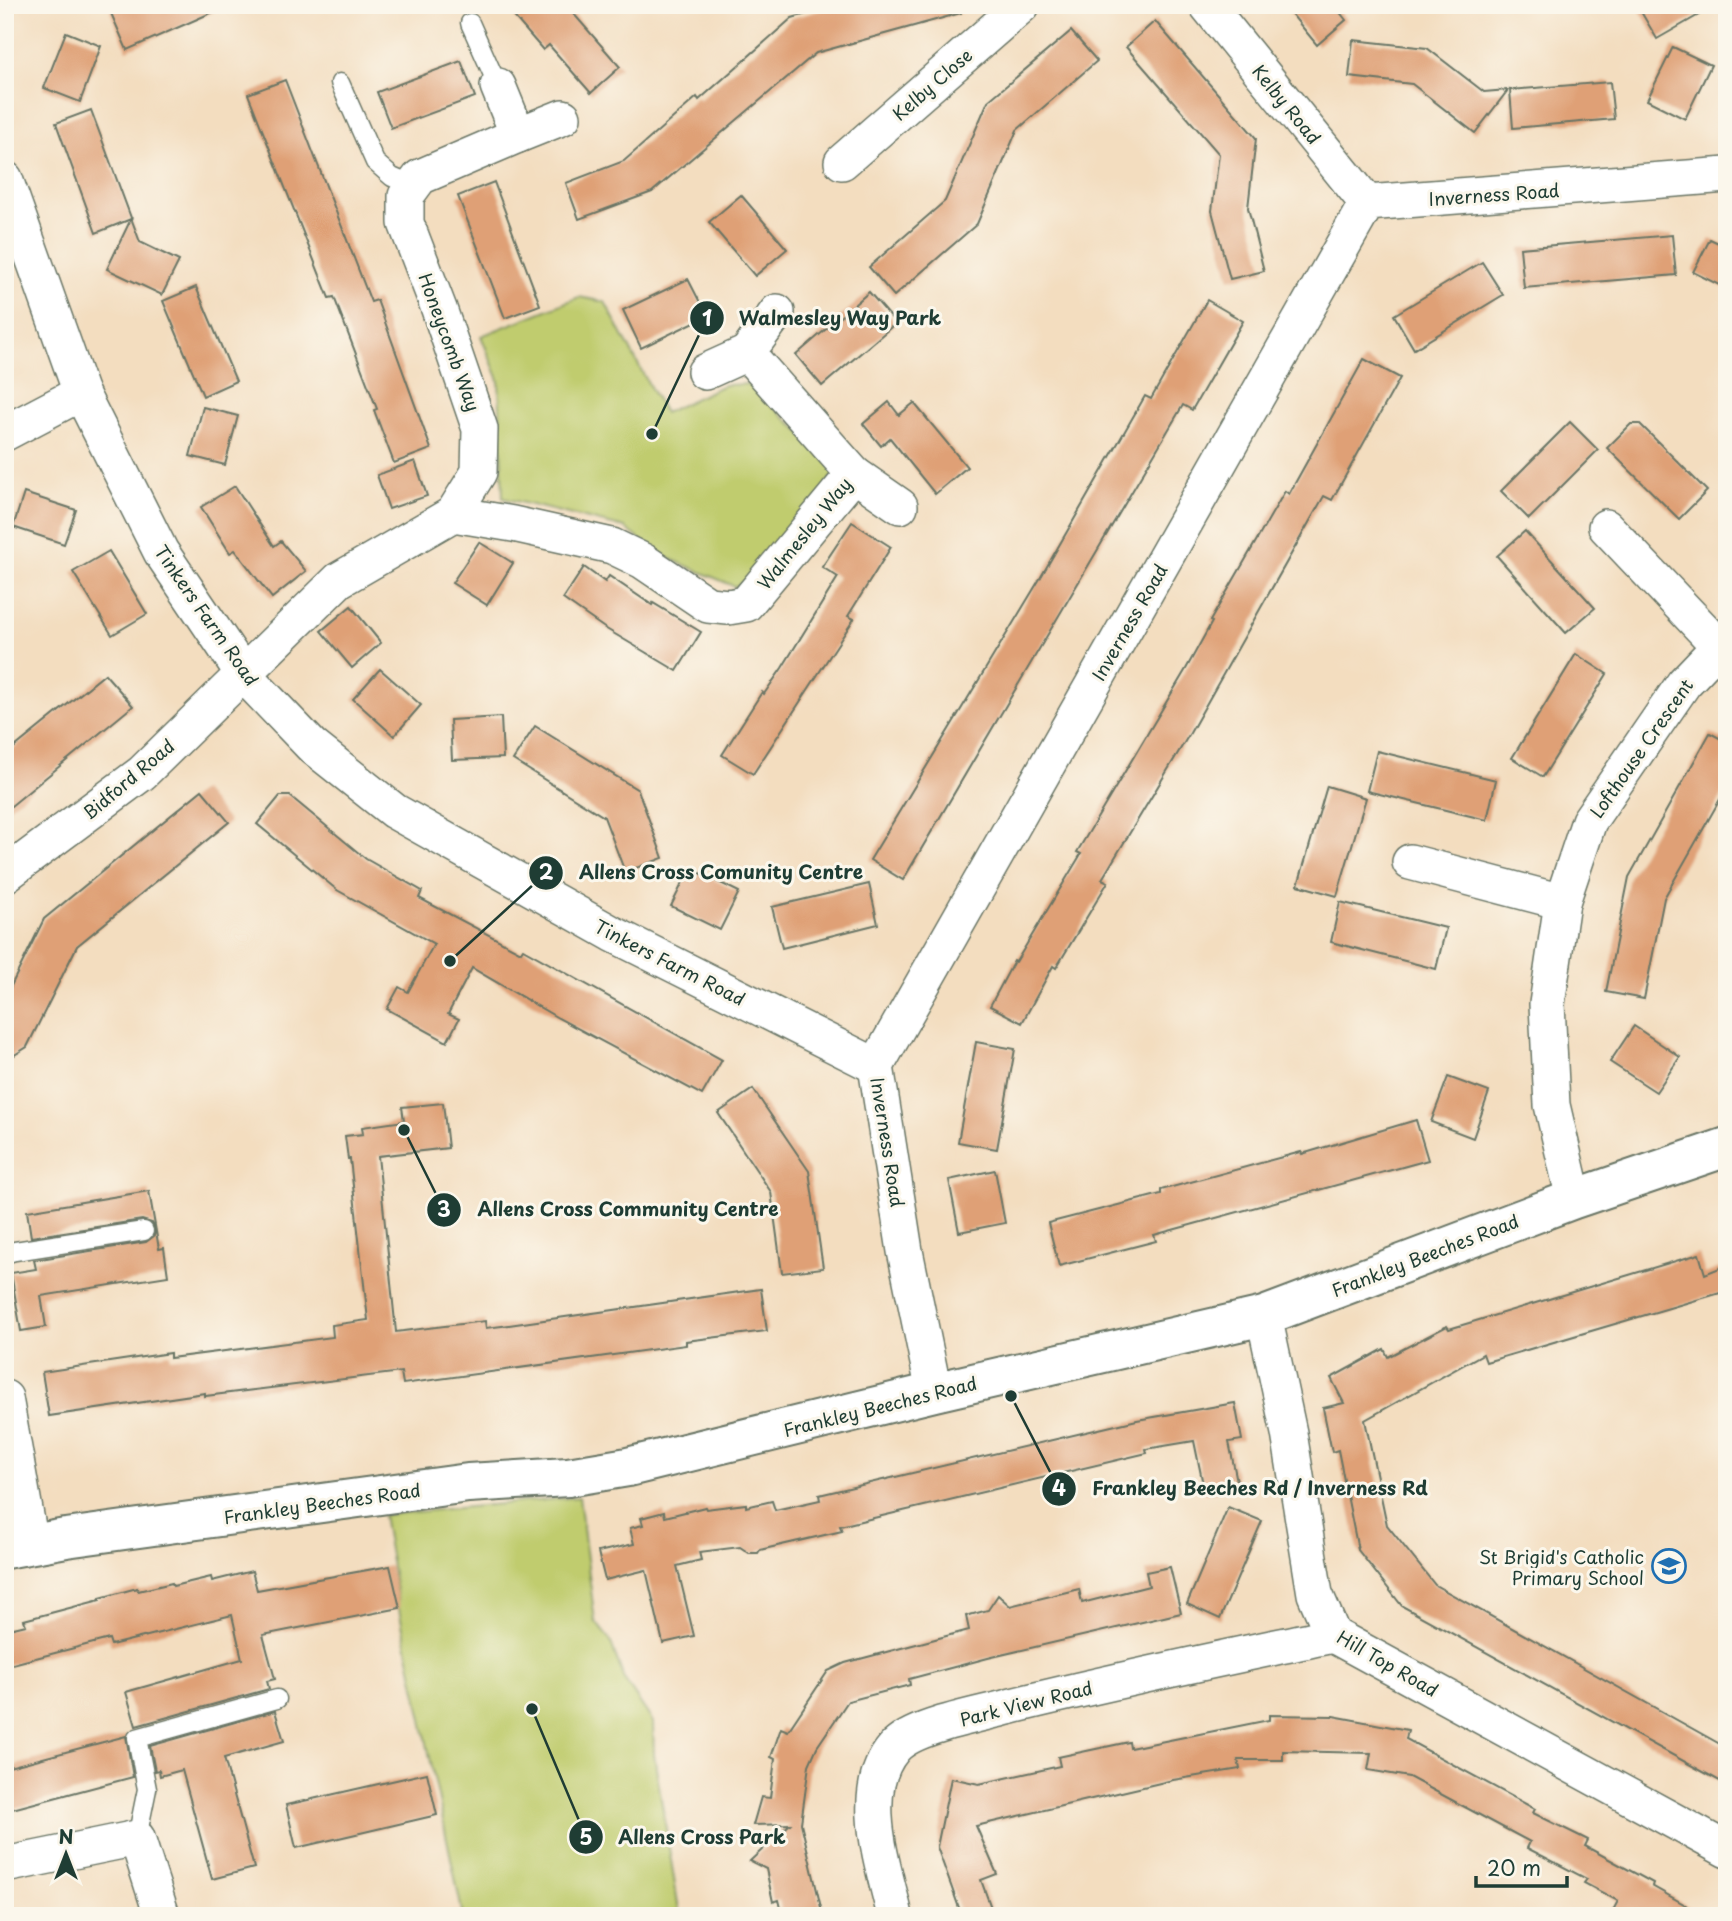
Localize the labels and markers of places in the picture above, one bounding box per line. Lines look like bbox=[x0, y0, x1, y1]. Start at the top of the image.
callout: Walmesley Way Park bbox=[690, 298, 956, 338]
callout: Allens Cross Comunity Centre bbox=[529, 853, 878, 893]
callout: Allens Cross Community Centre bbox=[427, 1190, 794, 1230]
callout: Frankley Beeches Rd / Inverness Rd bbox=[1042, 1469, 1443, 1509]
place label: St Brigid's Catholic Primary School bbox=[1479, 1543, 1644, 1591]
school or university icon: St Brigid's Catholic Primary School bbox=[1650, 1547, 1688, 1585]
callout: Allens Cross Park bbox=[569, 1817, 800, 1857]

